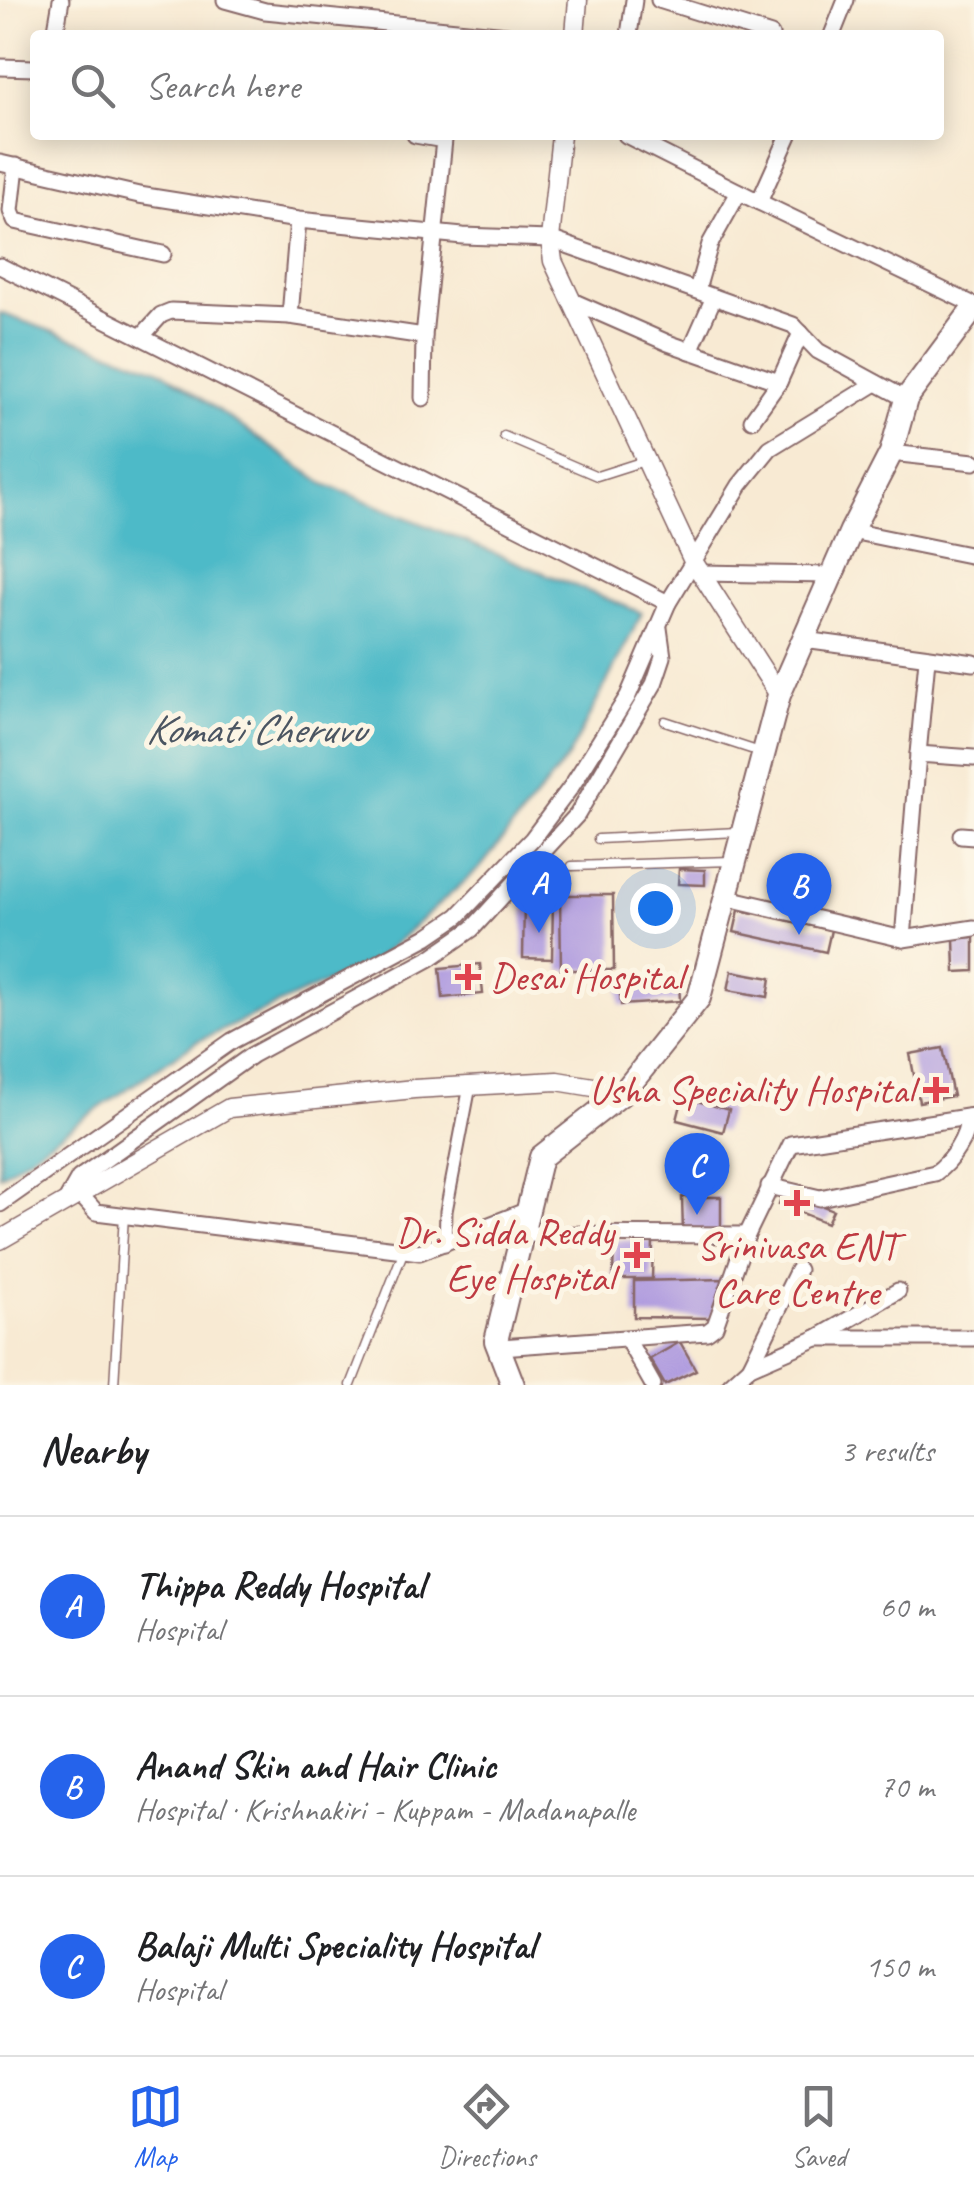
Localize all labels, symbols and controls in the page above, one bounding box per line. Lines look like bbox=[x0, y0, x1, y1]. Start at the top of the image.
search box bbox=[30, 30, 944, 140]
icon: search bbox=[65, 58, 120, 113]
text: Search here bbox=[145, 62, 300, 109]
water label: Komati Cheruvu bbox=[146, 703, 370, 756]
pin: A bbox=[506, 850, 572, 933]
pin: B bbox=[766, 852, 832, 935]
your location bbox=[630, 883, 681, 934]
place label: Desai Hospital bbox=[490, 952, 689, 1002]
marker: Desai Hospital bbox=[455, 964, 481, 990]
place label: Usha Speciality Hospital bbox=[589, 1065, 920, 1115]
marker: Usha Speciality Hospital bbox=[923, 1077, 949, 1103]
pin: C bbox=[664, 1132, 730, 1215]
marker: Srinivasa ENT Care Centre bbox=[784, 1190, 810, 1216]
place label: Dr. Sidda Reddy Eye Hospital bbox=[396, 1207, 620, 1303]
place label: Srinivasa ENT Care Centre bbox=[697, 1221, 907, 1317]
marker: Dr. Sidda Reddy Eye Hospital bbox=[624, 1242, 650, 1268]
text: Nearby bbox=[40, 1424, 146, 1477]
text: 3 results bbox=[840, 1430, 934, 1471]
text: Thippa Reddy Hospital bbox=[135, 1562, 424, 1609]
text: A bbox=[64, 1586, 81, 1627]
text: 60 m bbox=[880, 1586, 934, 1627]
text: Hospital bbox=[135, 1609, 222, 1650]
text: Anand Skin and Hair Clinic bbox=[135, 1742, 496, 1789]
text: B bbox=[64, 1766, 81, 1807]
text: 70 m bbox=[880, 1766, 934, 1807]
text: Hospital · Krishnakiri - Kuppam - Madanapalle bbox=[135, 1789, 635, 1830]
text: Balaji Multi Speciality Hospital bbox=[135, 1922, 535, 1969]
text: C bbox=[65, 1946, 80, 1987]
text: 150 m bbox=[865, 1946, 934, 1987]
text: Hospital bbox=[135, 1969, 222, 2010]
tab: Map bbox=[128, 2079, 183, 2174]
tab: Directions bbox=[438, 2079, 536, 2174]
tab: Saved bbox=[791, 2079, 846, 2174]

